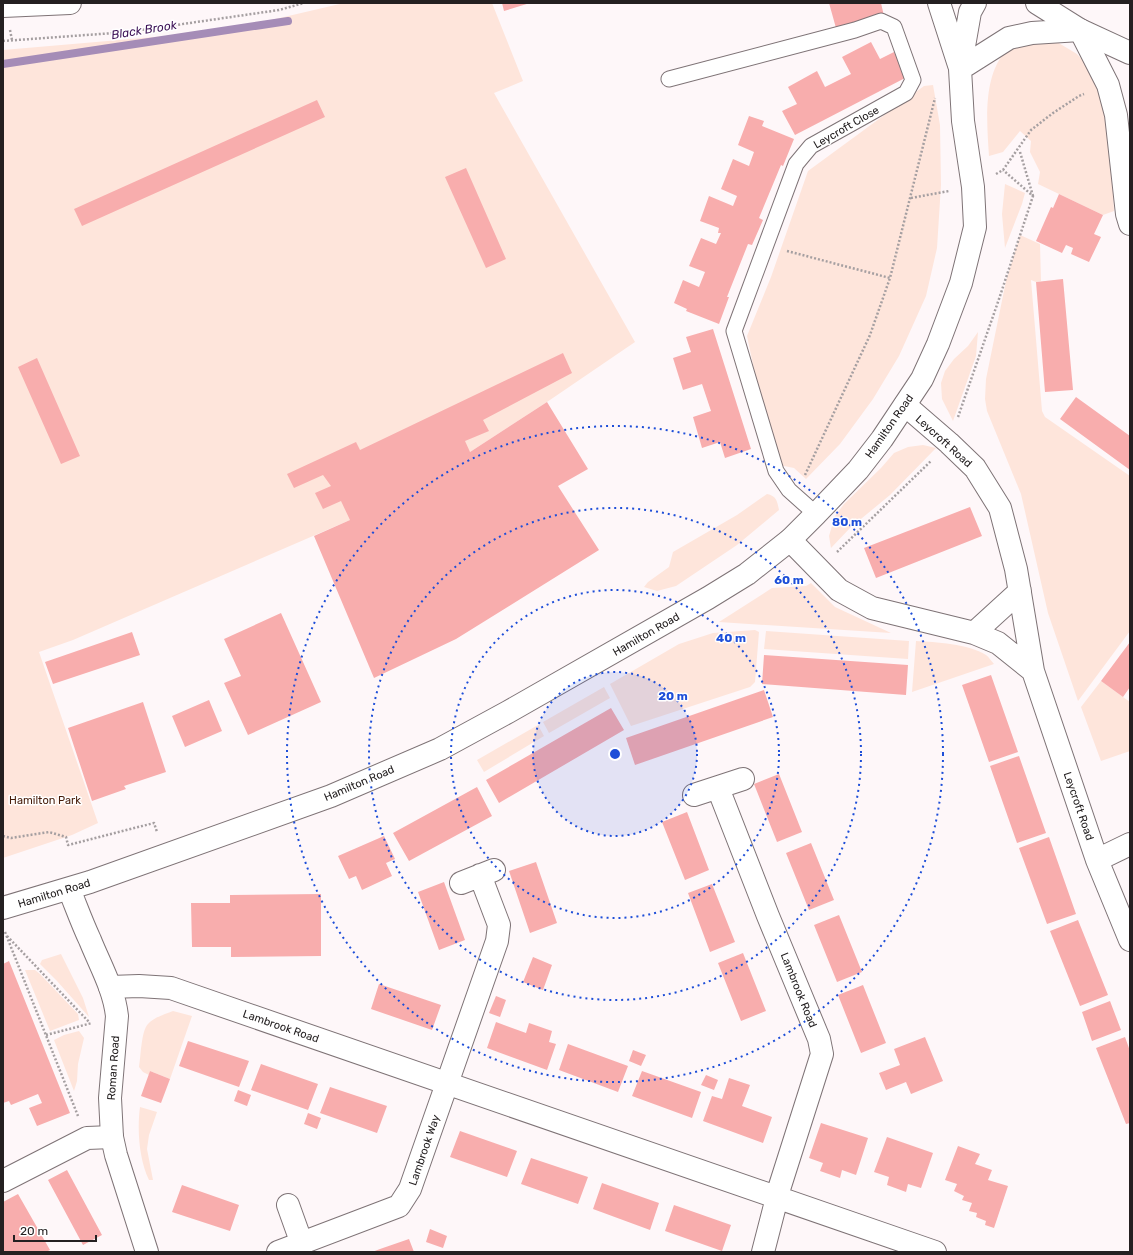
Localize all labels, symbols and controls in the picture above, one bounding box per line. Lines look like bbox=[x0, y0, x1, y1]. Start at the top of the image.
water label: Black Brook bbox=[110, 18, 179, 42]
street label: Leycroft Close bbox=[811, 103, 881, 151]
street label: Hamilton Road bbox=[863, 392, 916, 461]
street label: Leycroft Road bbox=[913, 413, 975, 470]
text: 80 m bbox=[832, 515, 862, 529]
text: 60 m bbox=[774, 573, 804, 587]
street label: Hamilton Road bbox=[610, 610, 682, 659]
text: 40 m bbox=[716, 631, 746, 645]
text: 20 m bbox=[658, 689, 688, 703]
centre of rings bbox=[608, 747, 622, 761]
street label: Hamilton Road bbox=[322, 763, 396, 804]
street label: Leycroft Road bbox=[1061, 770, 1096, 842]
park label: Hamilton Park bbox=[9, 794, 81, 807]
street label: Hamilton Road bbox=[16, 876, 92, 911]
street label: Lambrook Road bbox=[778, 951, 819, 1030]
street label: Lambrook Road bbox=[241, 1007, 321, 1046]
street label: Roman Road bbox=[105, 1035, 122, 1101]
street label: Lambrook Way bbox=[406, 1113, 443, 1187]
scale bar bbox=[14, 1217, 96, 1243]
text: 20 m bbox=[20, 1224, 48, 1238]

